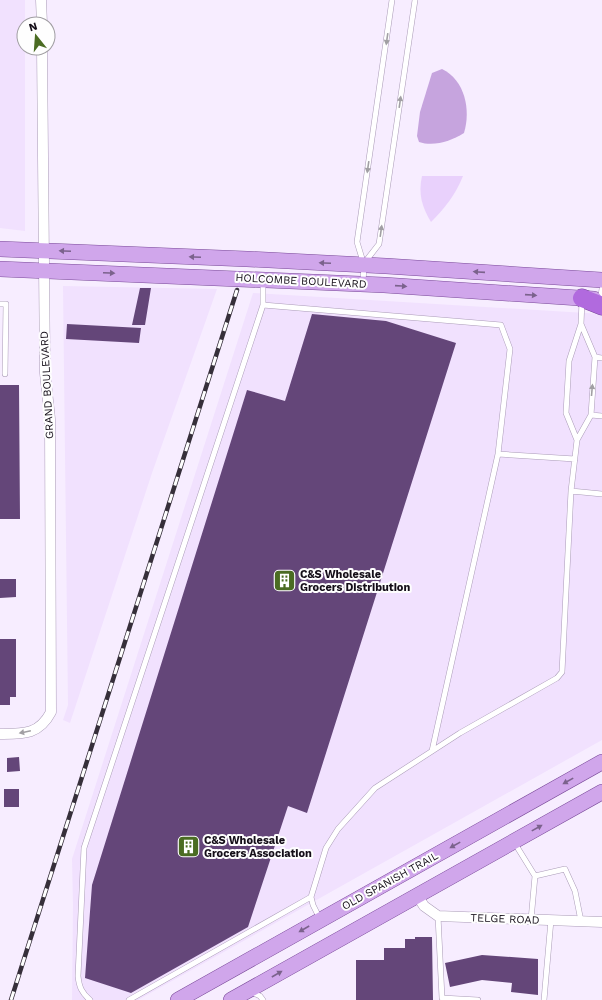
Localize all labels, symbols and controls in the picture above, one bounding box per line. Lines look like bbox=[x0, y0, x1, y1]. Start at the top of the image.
north arrow bbox=[16, 16, 56, 56]
text: N bbox=[27, 20, 39, 34]
one-way arrow bbox=[384, 33, 390, 45]
one-way arrow bbox=[397, 96, 403, 108]
one-way arrow bbox=[365, 161, 371, 173]
one-way arrow bbox=[378, 225, 384, 237]
one-way arrow bbox=[59, 248, 71, 255]
one-way arrow bbox=[189, 253, 201, 260]
one-way arrow bbox=[319, 259, 331, 266]
one-way arrow bbox=[473, 269, 485, 276]
one-way arrow bbox=[103, 270, 116, 276]
street label: HOLCOMBE BOULEVARD bbox=[235, 271, 367, 291]
one-way arrow bbox=[395, 283, 408, 290]
one-way arrow bbox=[525, 292, 538, 298]
street label: GRAND BOULEVARD bbox=[38, 331, 56, 439]
one-way arrow bbox=[589, 384, 596, 396]
building icon: C&S Wholesale Grocers Distribution bbox=[271, 567, 297, 593]
place label: C&S Wholesale Grocers Distribution bbox=[300, 568, 410, 594]
one-way arrow bbox=[19, 730, 31, 736]
one-way arrow bbox=[562, 778, 574, 785]
one-way arrow bbox=[531, 825, 543, 832]
building icon: C&S Wholesale Grocers Association bbox=[176, 833, 202, 859]
place label: C&S Wholesale Grocers Association bbox=[204, 834, 312, 860]
one-way arrow bbox=[449, 842, 460, 848]
street label: OLD SPANISH TRAIL bbox=[340, 849, 441, 913]
street label: TELGE ROAD bbox=[470, 911, 540, 927]
one-way arrow bbox=[298, 925, 310, 932]
one-way arrow bbox=[271, 971, 283, 978]

